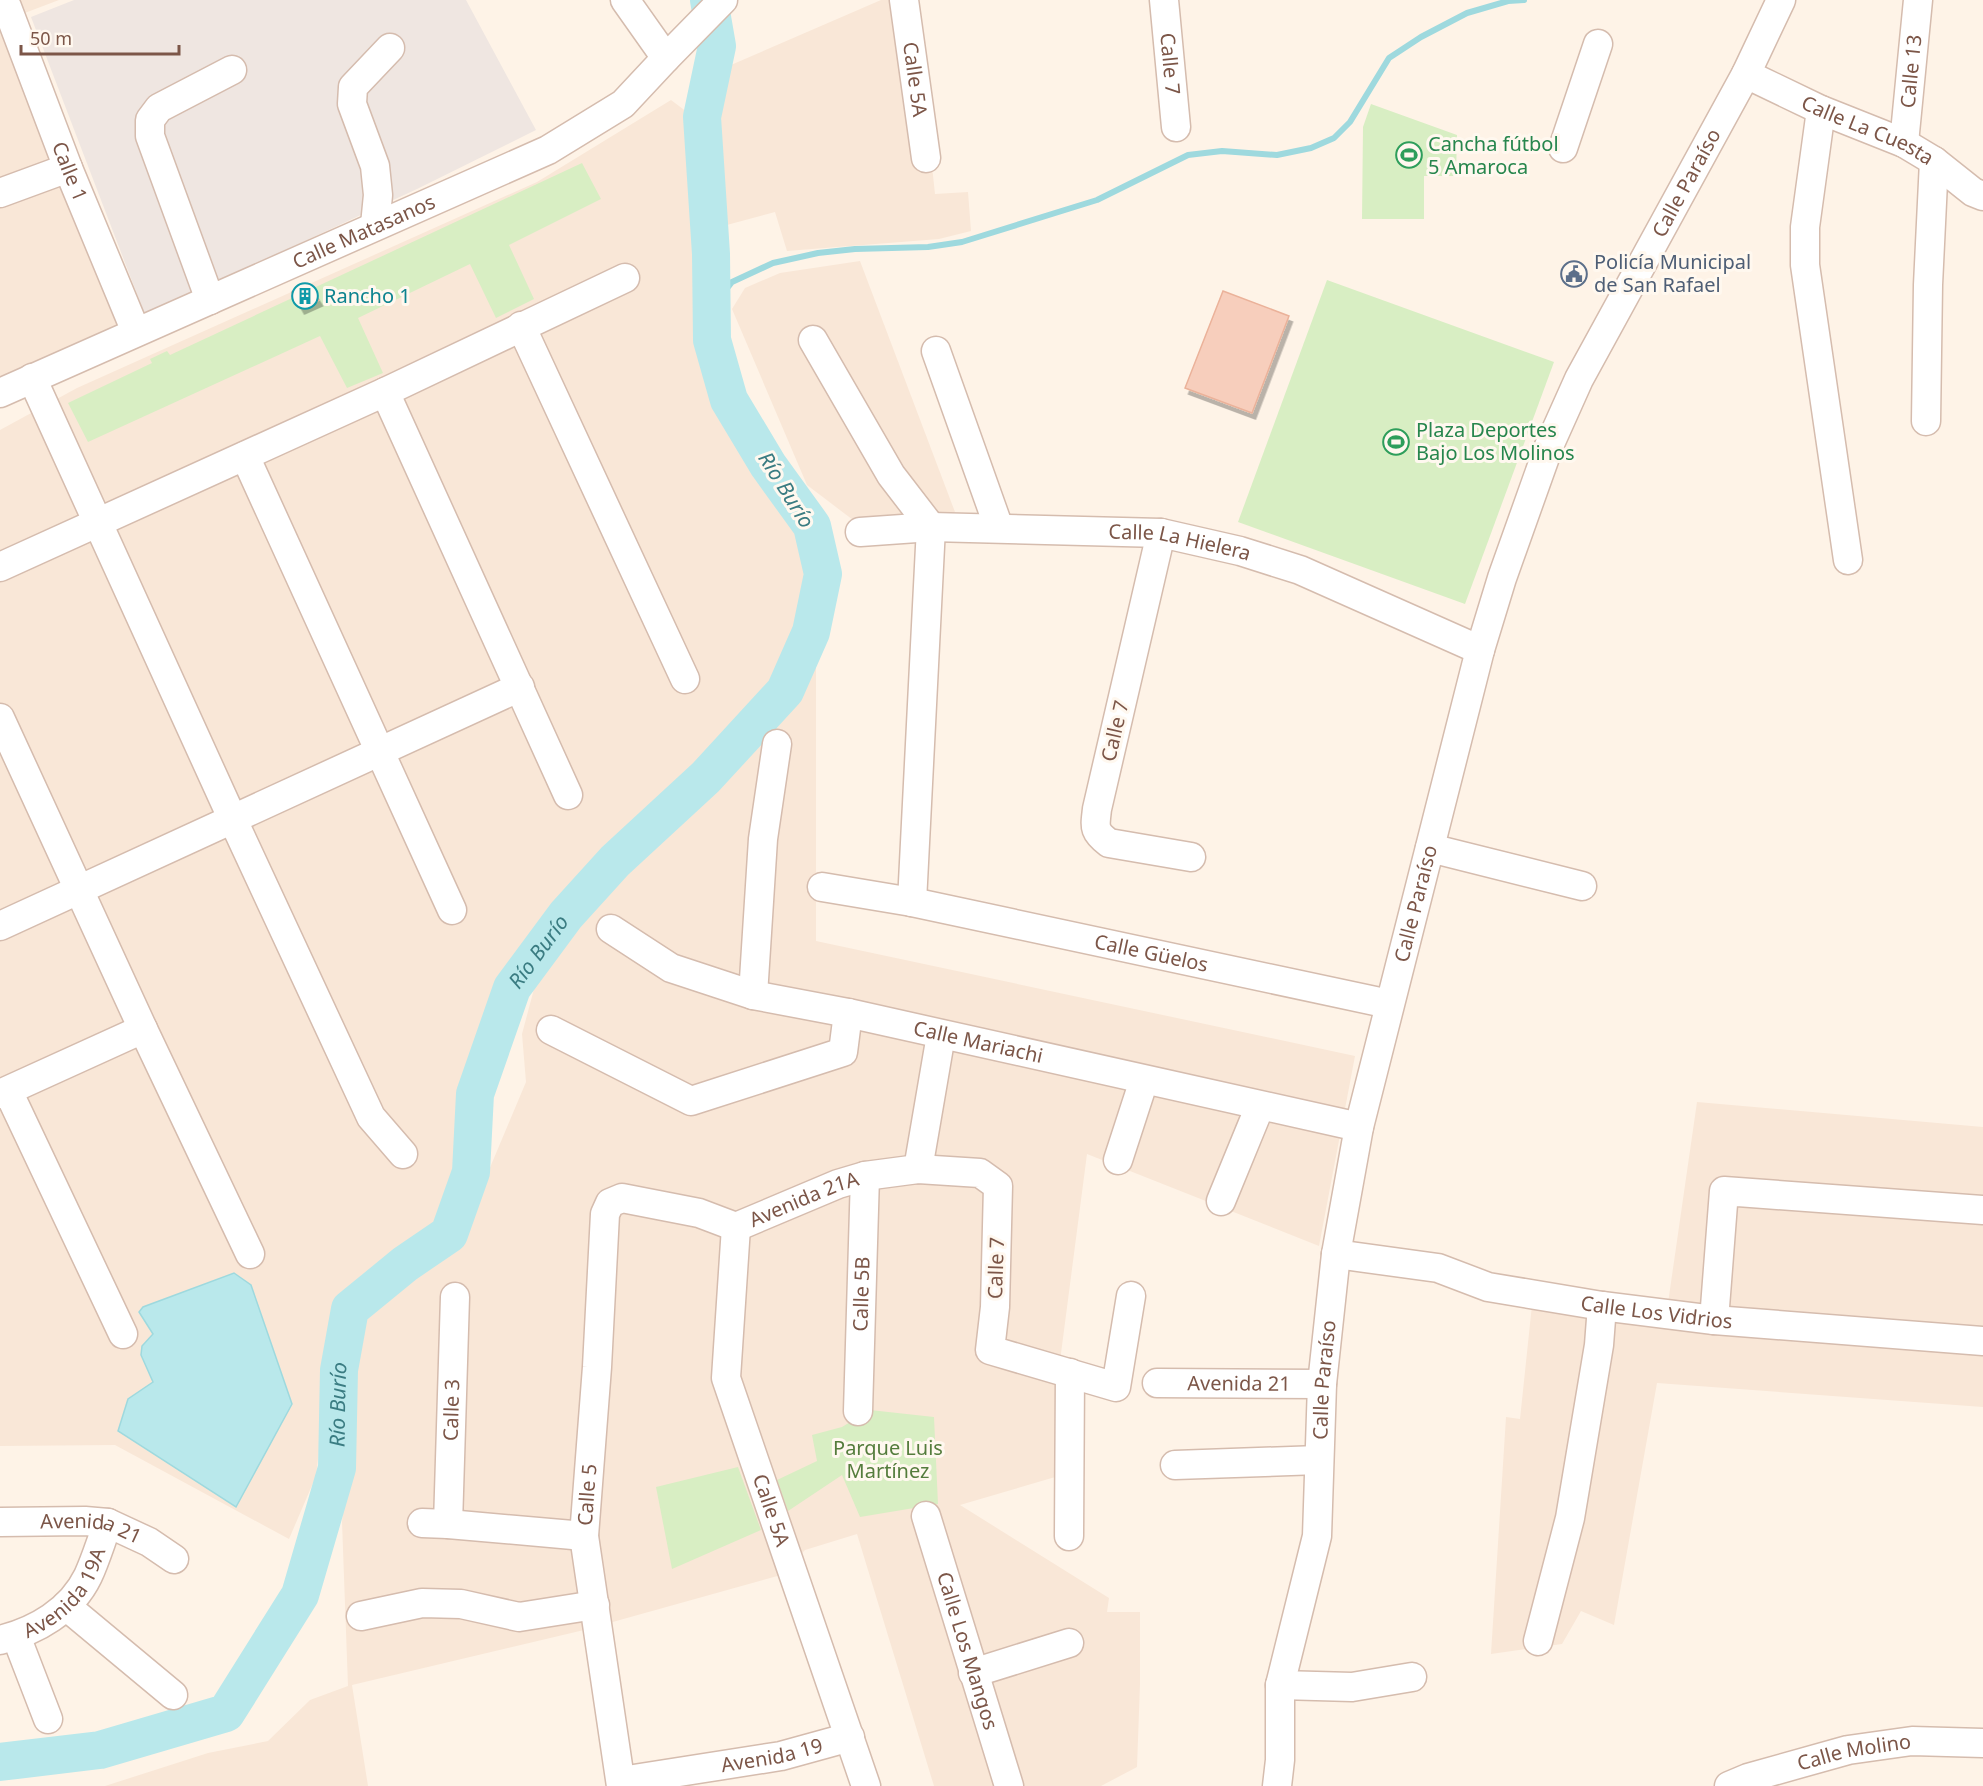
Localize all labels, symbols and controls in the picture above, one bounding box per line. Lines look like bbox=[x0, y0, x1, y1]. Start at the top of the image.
scale bar bbox=[21, 18, 178, 56]
text: 50 m bbox=[30, 26, 72, 50]
street label: Calle 7 bbox=[1154, 31, 1187, 96]
street label: Calle 13 bbox=[1893, 33, 1928, 109]
street label: Calle 5A bbox=[897, 40, 934, 118]
street label: Calle La Cuesta bbox=[1797, 89, 1939, 171]
street label: Calle Paraíso bbox=[1645, 124, 1727, 242]
place label: Cancha fútbol 5 Amaroca bbox=[1428, 130, 1559, 180]
street label: Calle 1 bbox=[46, 138, 94, 205]
sports icon: Cancha fútbol 5 Amaroca bbox=[1394, 140, 1424, 170]
street label: Calle Matasanos bbox=[288, 188, 439, 275]
place label: Policía Municipal de San Rafael bbox=[1594, 248, 1751, 298]
public building icon: Policía Municipal de San Rafael bbox=[1559, 259, 1589, 289]
building icon: Rancho 1 bbox=[290, 281, 320, 311]
place label: Rancho 1 bbox=[324, 282, 411, 309]
place label: Plaza Deportes Bajo Los Molinos bbox=[1416, 416, 1575, 466]
sports icon: Plaza Deportes Bajo Los Molinos bbox=[1381, 427, 1411, 457]
water label: Río Burío bbox=[752, 446, 821, 533]
street label: Calle La Hielera bbox=[1108, 518, 1255, 567]
street label: Calle 7 bbox=[1094, 698, 1135, 764]
street label: Calle Paraíso bbox=[1387, 842, 1443, 965]
water label: Río Burío bbox=[501, 909, 574, 994]
street label: Calle Güelos bbox=[1092, 927, 1211, 978]
street label: Calle Mariachi bbox=[911, 1014, 1046, 1069]
street label: Avenida 21A bbox=[745, 1165, 862, 1233]
street label: Calle 7 bbox=[981, 1236, 1010, 1299]
street label: Calle 5B bbox=[846, 1256, 876, 1332]
street label: Calle Los Vidrios bbox=[1579, 1289, 1734, 1334]
street label: Calle Paraíso bbox=[1306, 1319, 1342, 1440]
water label: Río Burío bbox=[322, 1360, 353, 1447]
street label: Avenida 21 bbox=[1187, 1369, 1291, 1397]
street label: Calle 3 bbox=[437, 1379, 465, 1442]
park label: Parque Luis Martínez bbox=[833, 1434, 943, 1484]
street label: Calle 5 bbox=[571, 1463, 603, 1527]
street label: Calle 5A bbox=[747, 1470, 797, 1550]
street label: Avenida 21 bbox=[40, 1507, 146, 1550]
street label: Avenida 19A bbox=[19, 1543, 111, 1644]
street label: Calle Los Mangos bbox=[931, 1568, 1005, 1733]
street label: Calle Molino bbox=[1794, 1727, 1913, 1777]
street label: Avenida 19 bbox=[719, 1731, 826, 1778]

